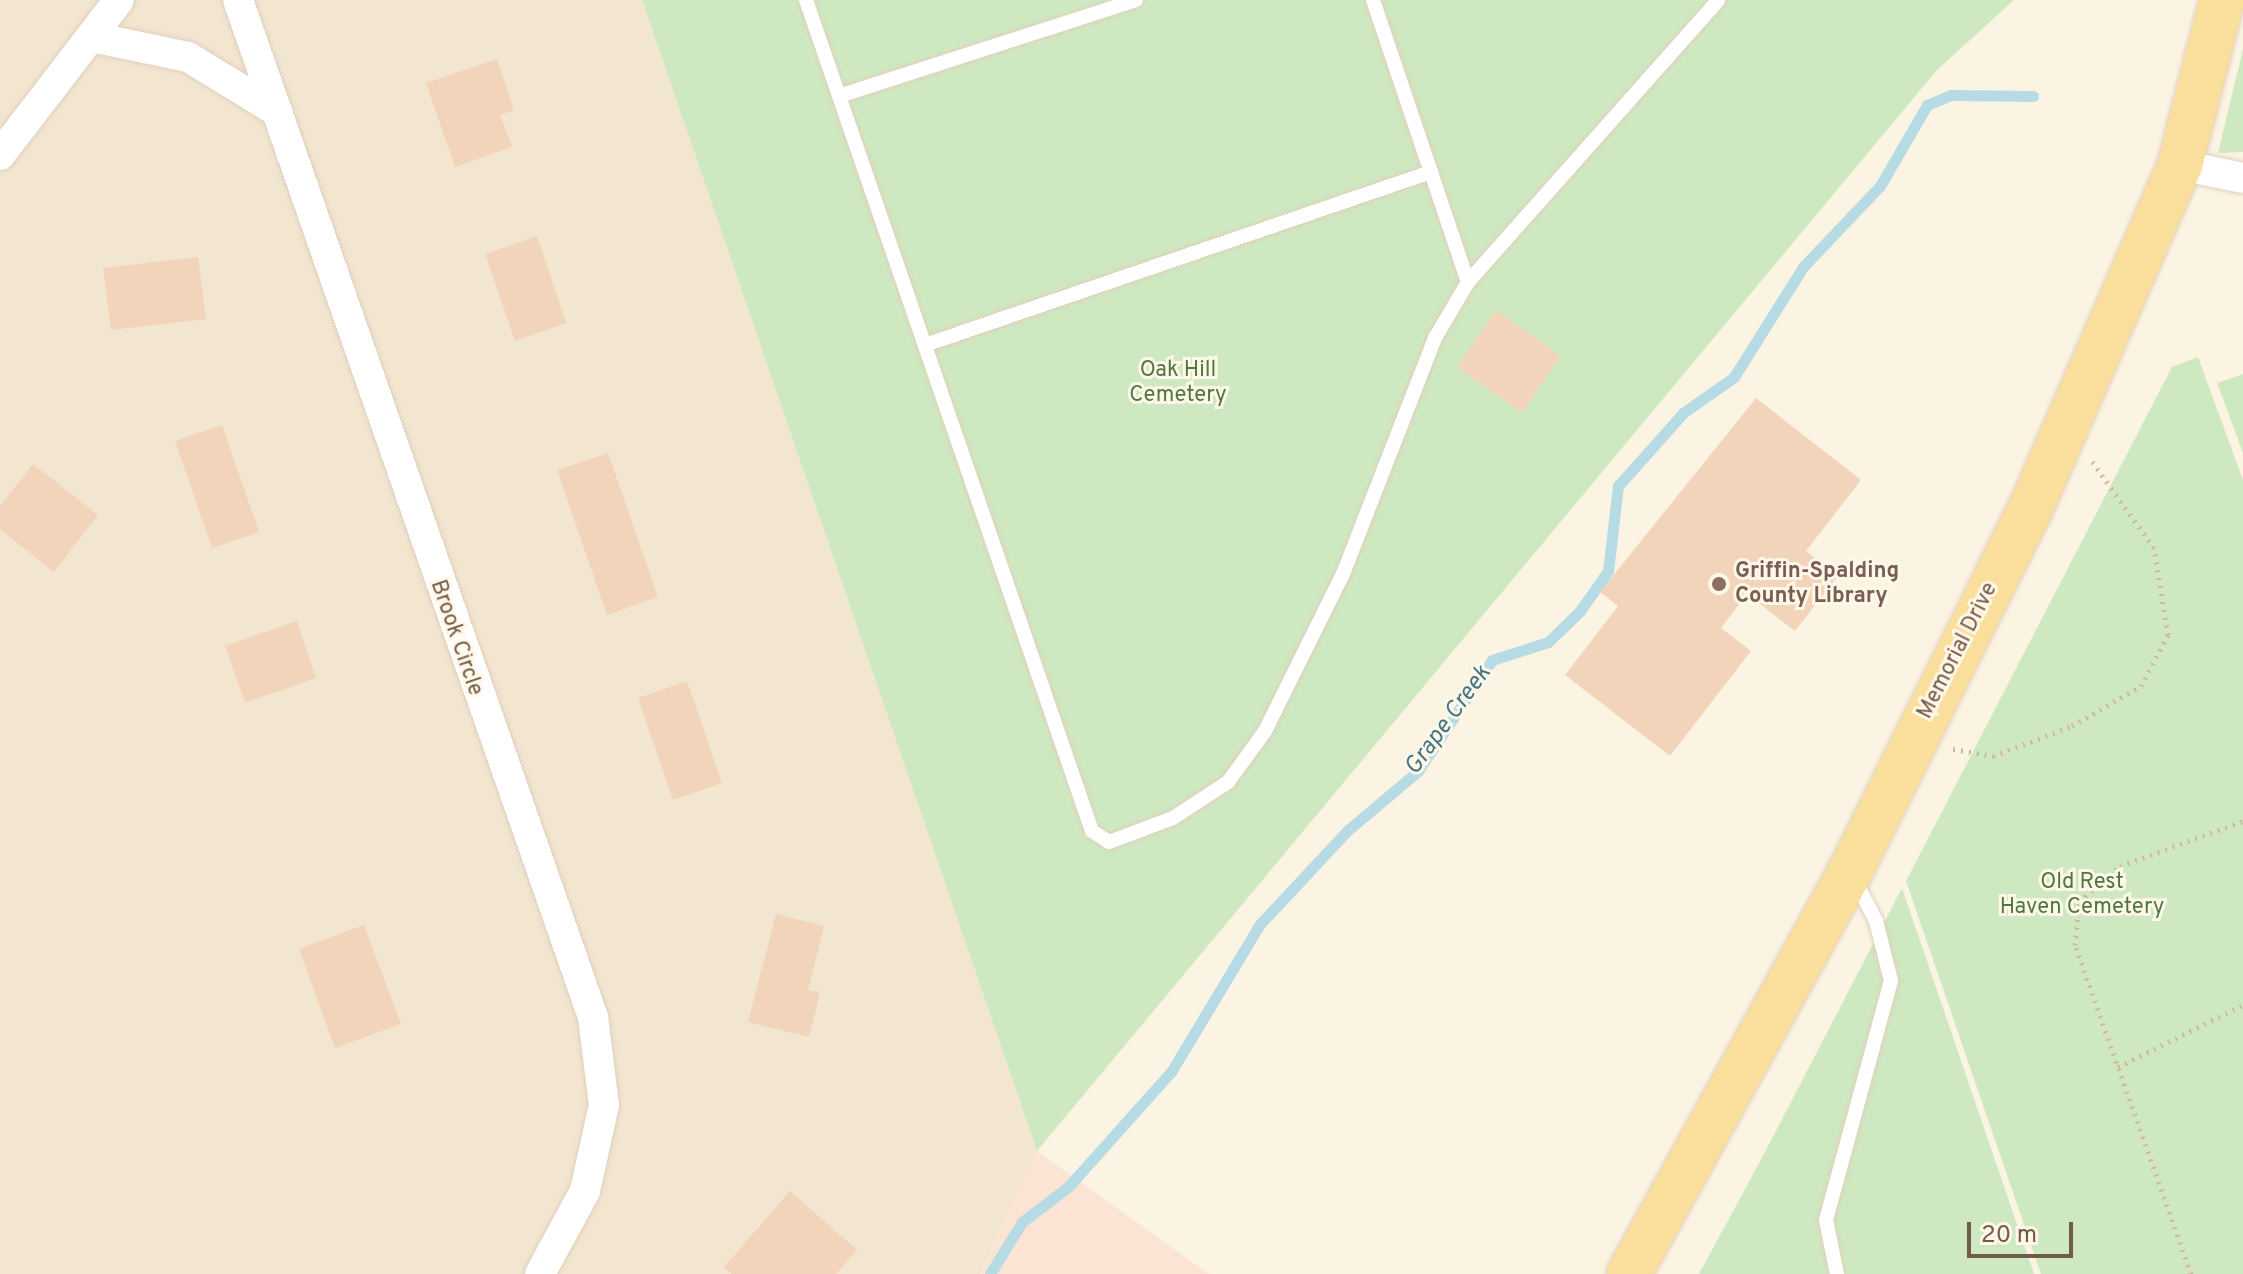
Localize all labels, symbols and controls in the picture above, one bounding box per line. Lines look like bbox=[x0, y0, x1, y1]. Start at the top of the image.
park label: Oak Hill Cemetery bbox=[1129, 357, 1227, 408]
place label: Griffin-Spalding County Library bbox=[1735, 558, 1899, 610]
marker: Griffin-Spalding County Library bbox=[1710, 575, 1728, 593]
street label: Brook Circle bbox=[424, 577, 488, 699]
street label: Memorial Drive bbox=[1912, 578, 2004, 724]
water label: Grape Creek bbox=[1400, 661, 1498, 781]
park label: Old Rest Haven Cemetery bbox=[2000, 869, 2164, 920]
scale bar bbox=[1971, 1206, 2077, 1256]
text: 20 m bbox=[1981, 1221, 2037, 1251]

